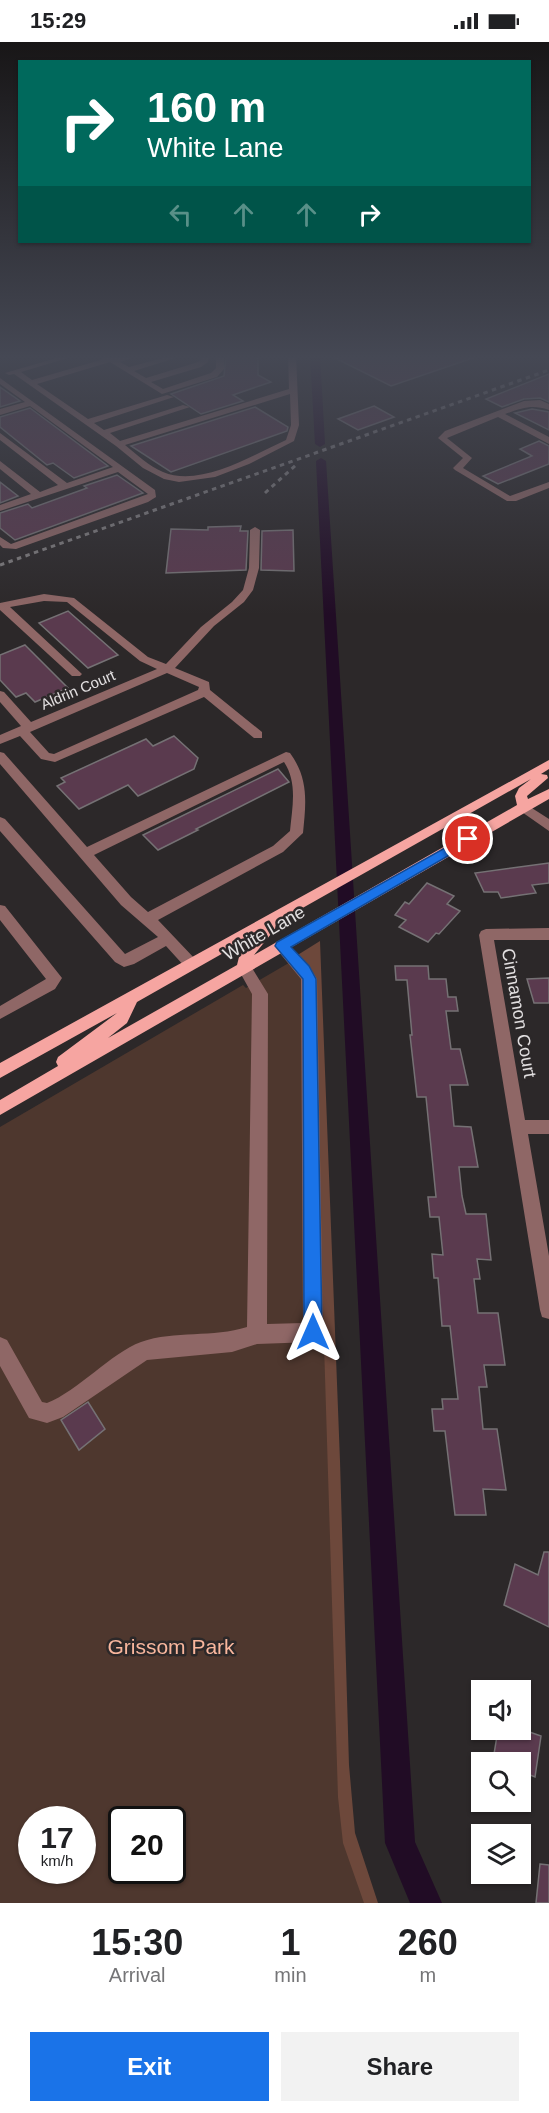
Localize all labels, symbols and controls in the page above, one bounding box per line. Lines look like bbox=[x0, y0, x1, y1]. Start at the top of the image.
text: 15:29 bbox=[30, 8, 86, 33]
icon: right bbox=[48, 84, 126, 162]
text: 160 m bbox=[147, 84, 266, 131]
text: White Lane bbox=[147, 133, 284, 163]
icon: left bbox=[164, 198, 197, 231]
icon: ahead bbox=[227, 198, 260, 231]
icon: ahead bbox=[290, 198, 323, 231]
icon: right bbox=[353, 198, 386, 231]
street label: Aldrin Court bbox=[38, 666, 118, 713]
pin bbox=[442, 813, 493, 864]
icon: arrive bbox=[451, 822, 484, 855]
street label: White Lane bbox=[220, 902, 308, 964]
street label: Cinnamon Court bbox=[498, 947, 540, 1079]
position arrow bbox=[281, 1300, 345, 1364]
park label: Grissom Park bbox=[107, 1635, 235, 1658]
map controls bbox=[471, 1680, 531, 1884]
button: sound bbox=[471, 1680, 531, 1740]
button: search bbox=[471, 1752, 531, 1812]
speed limit sign: 20 bbox=[108, 1806, 186, 1884]
text: 17 bbox=[40, 1821, 74, 1854]
button: layers bbox=[471, 1824, 531, 1884]
text: km/h bbox=[41, 1852, 73, 1869]
text: 15:30 bbox=[91, 1922, 183, 1963]
text: 1 bbox=[280, 1922, 300, 1963]
text: 260 bbox=[398, 1922, 458, 1963]
text: Arrival bbox=[109, 1964, 166, 1986]
text: min bbox=[274, 1964, 307, 1986]
text: m bbox=[419, 1964, 436, 1986]
button: Exit bbox=[30, 2032, 269, 2101]
button: Share bbox=[281, 2032, 519, 2101]

